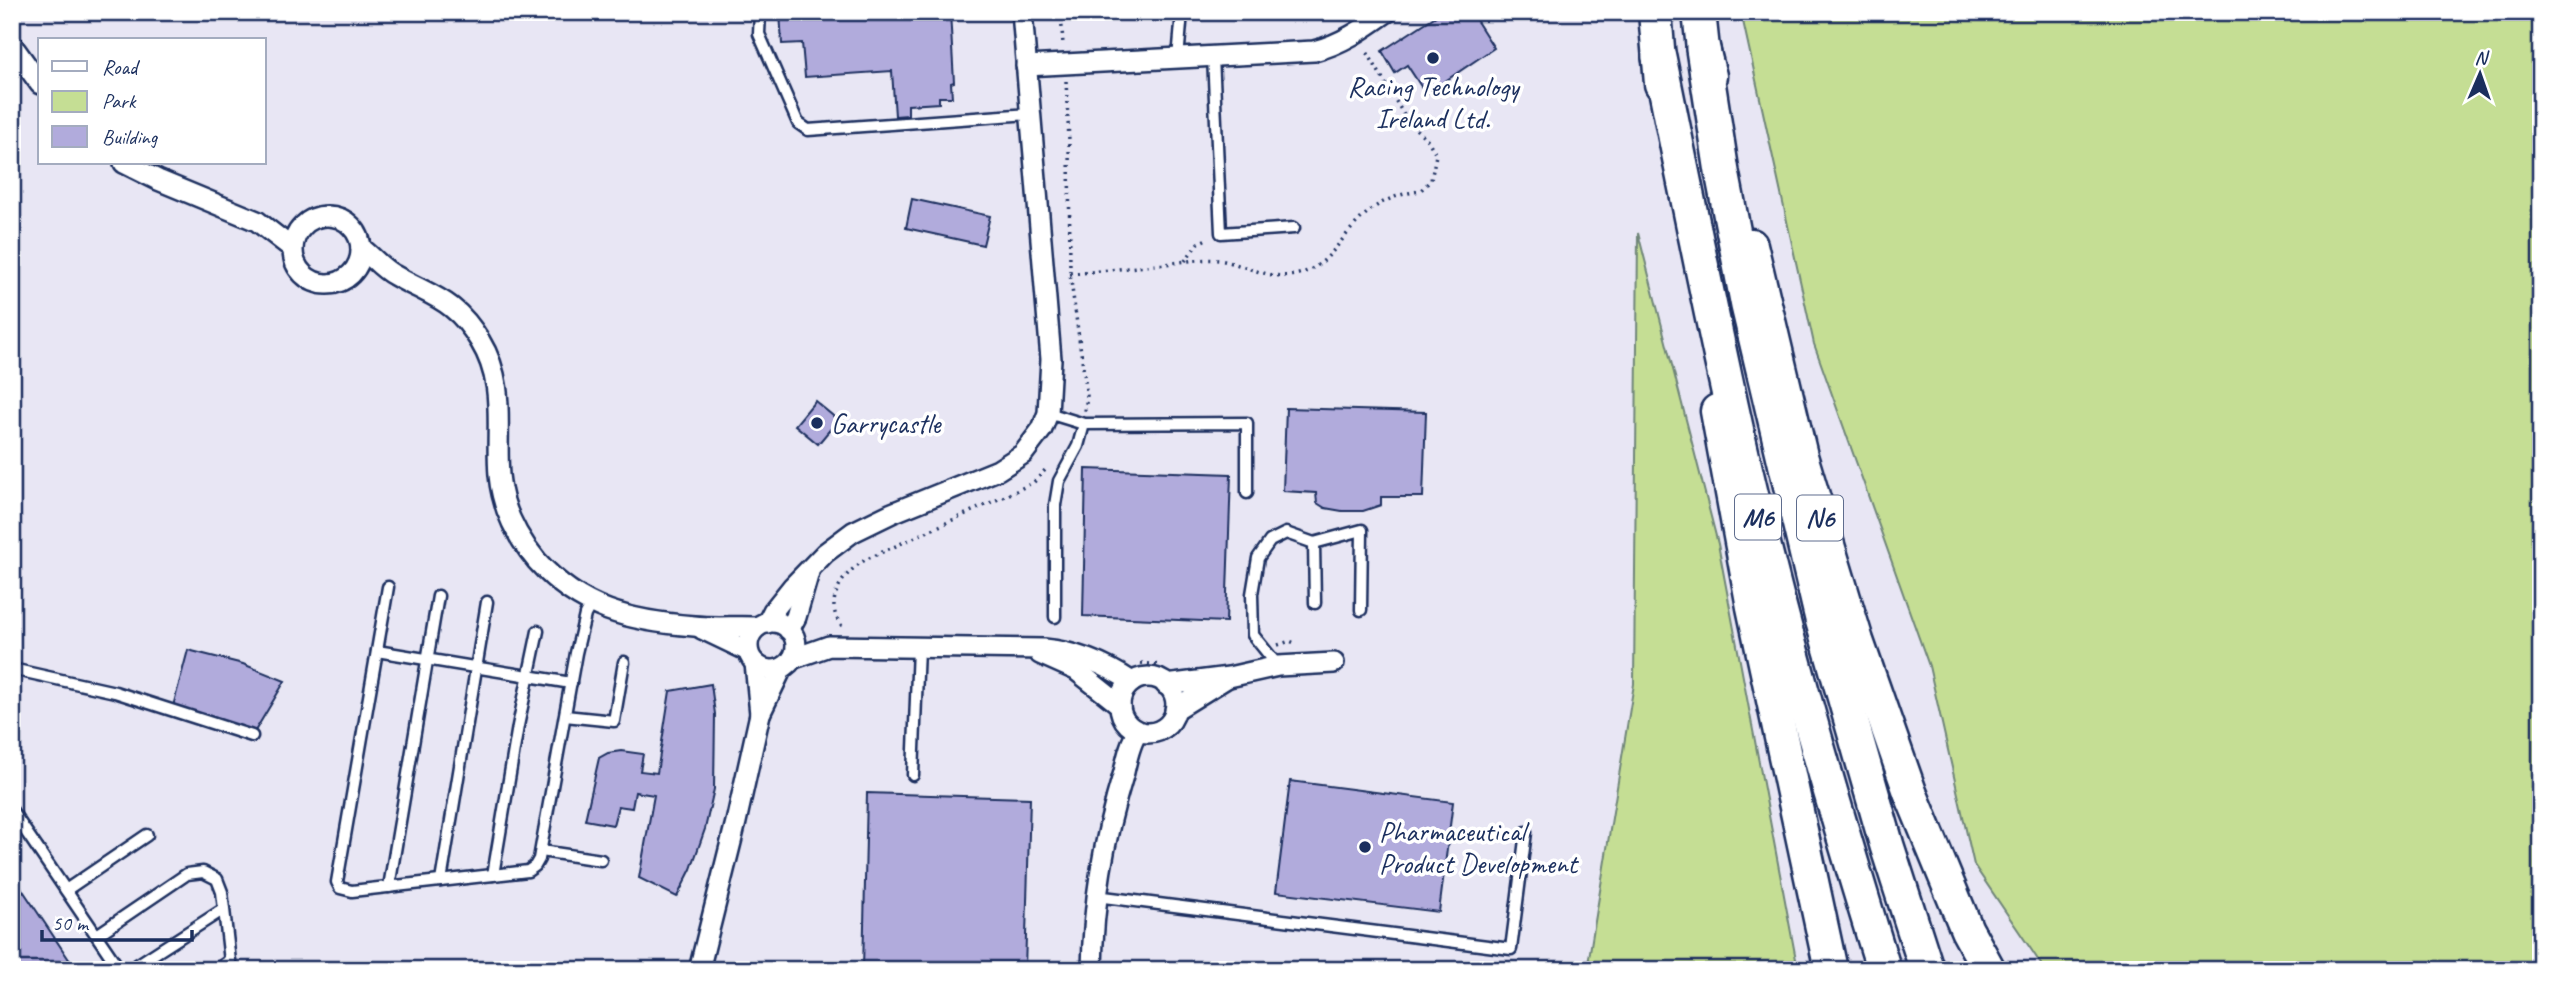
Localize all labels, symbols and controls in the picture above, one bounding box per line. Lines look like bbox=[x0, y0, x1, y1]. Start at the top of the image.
legend bbox=[38, 38, 266, 164]
north arrow bbox=[2444, 38, 2514, 108]
text: N bbox=[2474, 46, 2490, 70]
marker: Racing Technology Ireland Ltd. bbox=[1425, 50, 1441, 66]
text: Road bbox=[102, 54, 141, 80]
place label: Racing Technology Ireland Ltd. bbox=[1348, 69, 1521, 136]
text: Park bbox=[102, 88, 137, 114]
text: Building bbox=[102, 124, 159, 150]
place label: Garrycastle bbox=[831, 406, 942, 441]
marker: Garrycastle bbox=[809, 415, 825, 431]
road number: M6 bbox=[1735, 495, 1781, 540]
road number: N6 bbox=[1797, 496, 1843, 540]
place label: Pharmaceutical Product Development bbox=[1379, 814, 1579, 881]
marker: Pharmaceutical Product Development bbox=[1357, 839, 1373, 855]
scale bar bbox=[42, 898, 192, 942]
text: 50 m bbox=[52, 910, 90, 936]

